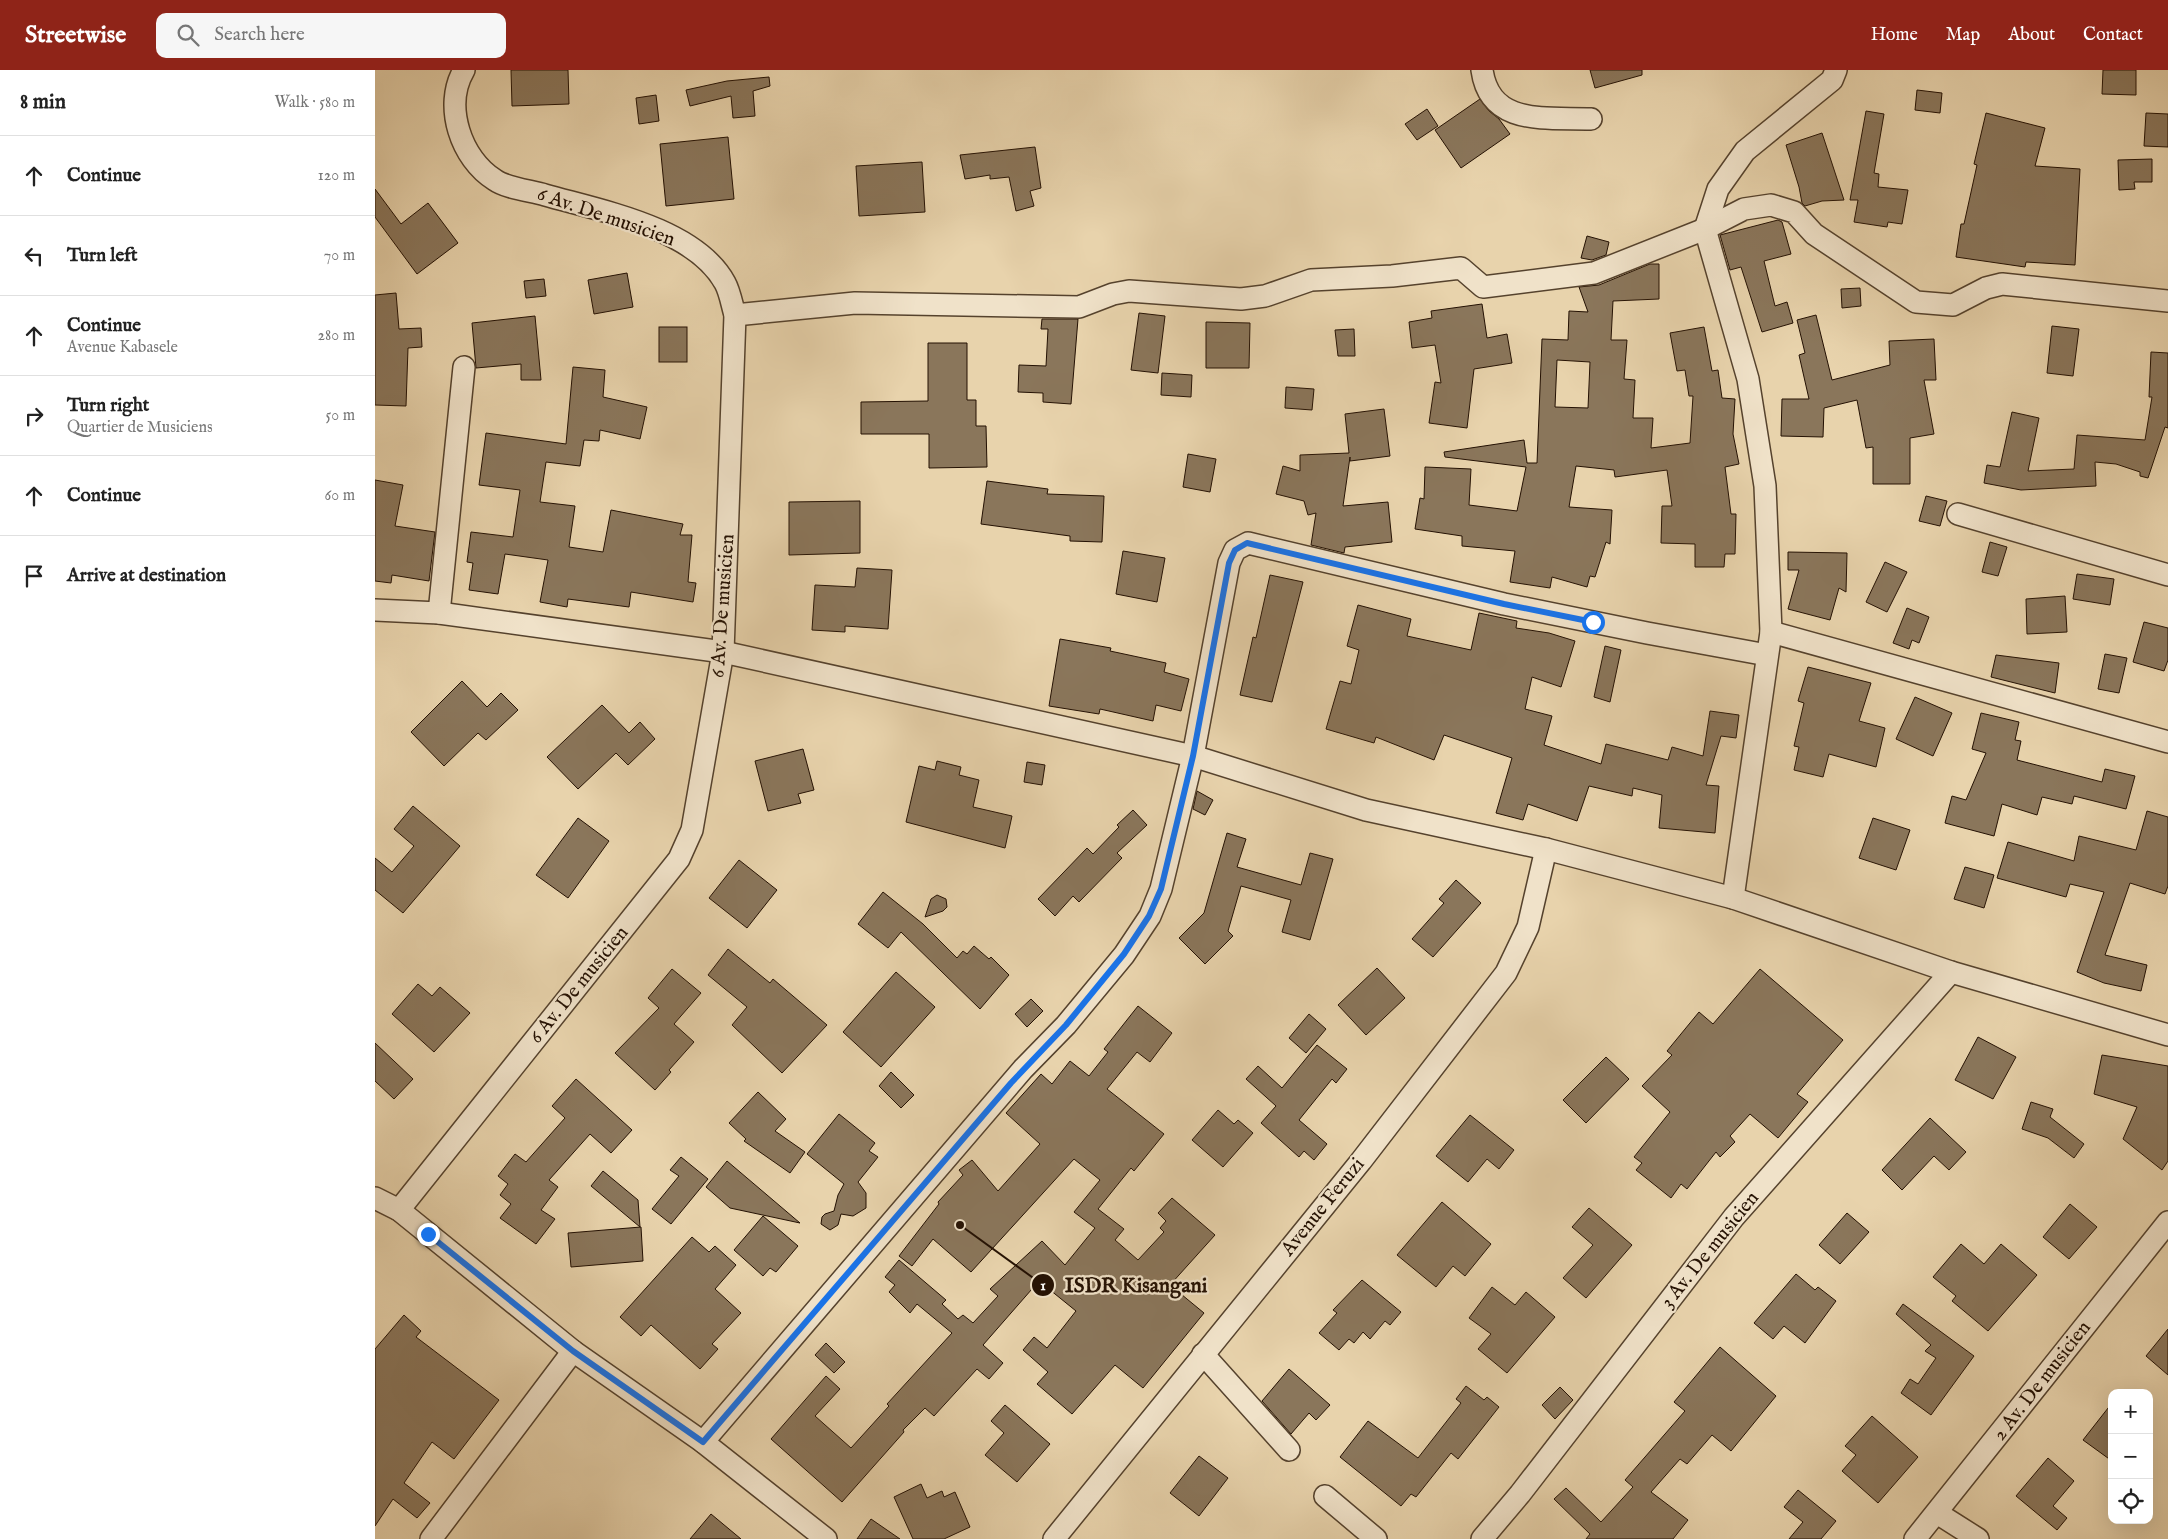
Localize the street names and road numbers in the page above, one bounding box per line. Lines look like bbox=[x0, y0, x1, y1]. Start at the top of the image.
street label: 6 Av. De musicien bbox=[534, 182, 679, 252]
street label: 6 Av. De musicien bbox=[706, 533, 741, 679]
street label: 6 Av. De musicien bbox=[524, 921, 634, 1049]
street label: Avenue Feruzi bbox=[1275, 1153, 1370, 1262]
street label: 3 Av. De musicien bbox=[1655, 1186, 1765, 1313]
street label: 2 Av. De musicien bbox=[1987, 1316, 2097, 1446]

